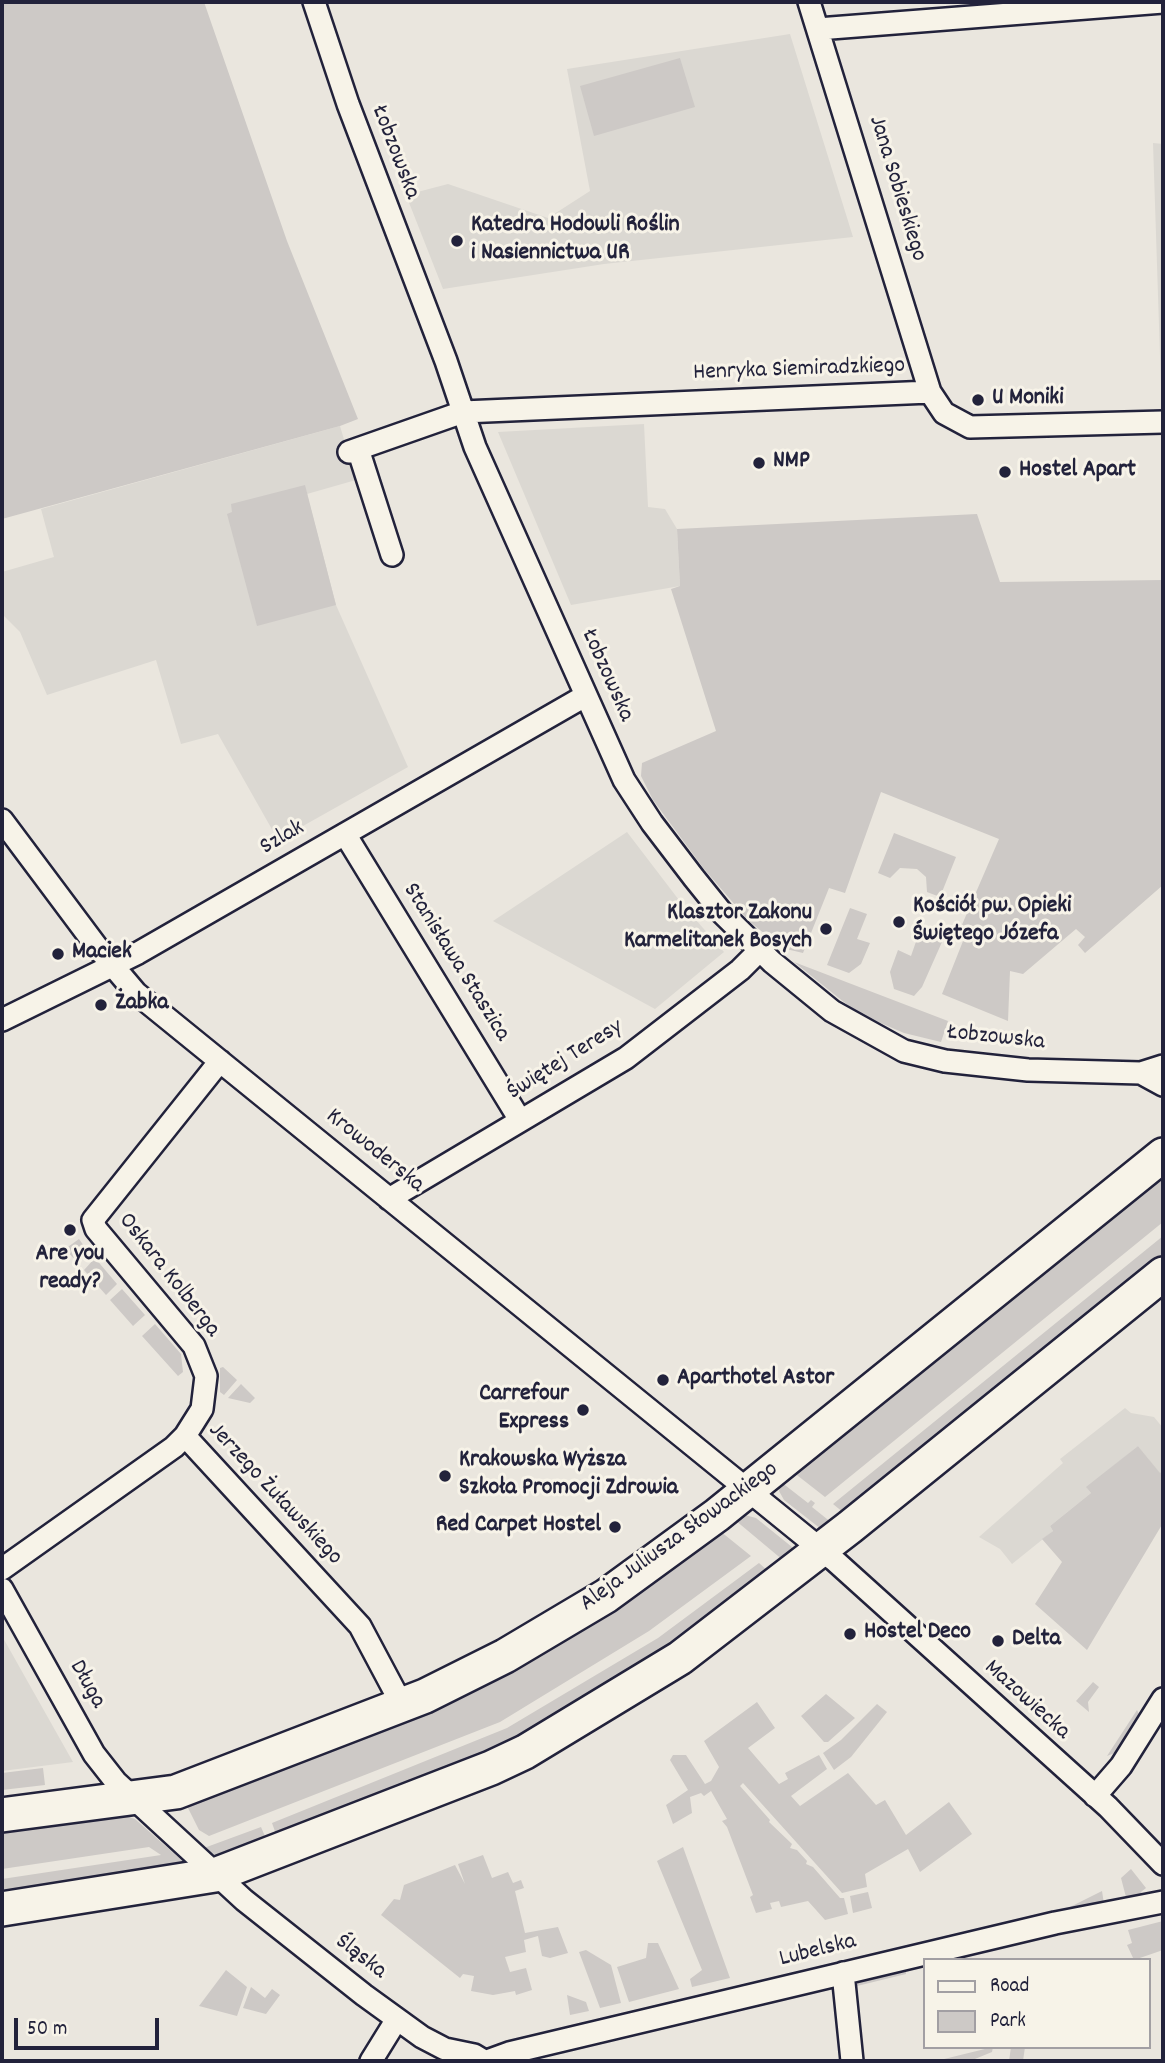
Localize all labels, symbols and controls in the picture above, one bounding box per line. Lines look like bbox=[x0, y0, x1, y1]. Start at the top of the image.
street label: Łobzowska bbox=[363, 102, 425, 204]
street label: Jana Sobieskiego bbox=[860, 113, 932, 265]
place label: Katedra Hodowli Roślin i Nasiennictwa UR bbox=[471, 213, 680, 269]
marker: Katedra Hodowli Roślin i Nasiennictwa UR bbox=[449, 233, 465, 249]
street label: Henryka Siemiradzkiego bbox=[693, 353, 905, 389]
place label: U Moniki bbox=[992, 386, 1064, 414]
marker: U Moniki bbox=[970, 392, 986, 408]
place label: NMP bbox=[773, 449, 810, 477]
marker: NMP bbox=[751, 455, 767, 471]
place label: Hostel Apart bbox=[1019, 458, 1136, 486]
marker: Hostel Apart bbox=[997, 464, 1013, 480]
street label: Łobzowska bbox=[573, 626, 639, 726]
street label: Szlak bbox=[256, 815, 310, 863]
street label: Stanisława Staszica bbox=[395, 879, 515, 1047]
place label: Kościół pw. Opieki Świętego Józefa bbox=[913, 894, 1071, 950]
place label: Klasztor Zakonu Karmelitanek Bosych bbox=[624, 901, 812, 957]
marker: Kościół pw. Opieki Świętego Józefa bbox=[891, 914, 907, 930]
marker: Klasztor Zakonu Karmelitanek Bosych bbox=[818, 921, 834, 937]
place label: Maciek bbox=[72, 940, 132, 968]
marker: Maciek bbox=[50, 946, 66, 962]
place label: Żabka bbox=[115, 991, 168, 1019]
marker: Żabka bbox=[93, 997, 109, 1013]
street label: Świętej Teresy bbox=[503, 1014, 629, 1108]
street label: Łobzowska bbox=[946, 1020, 1046, 1058]
street label: Krowoderska bbox=[319, 1103, 429, 1201]
street label: Oskara Kolberga bbox=[111, 1208, 225, 1344]
marker: Are you ready? bbox=[62, 1222, 78, 1238]
place label: Are you ready? bbox=[36, 1242, 104, 1298]
place label: Aparthotel Astor bbox=[677, 1366, 834, 1394]
marker: Aparthotel Astor bbox=[655, 1372, 671, 1388]
place label: Carrefour Express bbox=[479, 1382, 569, 1438]
marker: Carrefour Express bbox=[575, 1402, 591, 1418]
street label: Jerzego Żuławskiego bbox=[201, 1418, 347, 1572]
place label: Krakowska Wyższa Szkoła Promocji Zdrowia bbox=[459, 1448, 678, 1504]
street label: Aleja Juliusza Słowackiego bbox=[575, 1457, 785, 1619]
marker: Krakowska Wyższa Szkoła Promocji Zdrowia bbox=[437, 1468, 453, 1484]
place label: Red Carpet Hostel bbox=[436, 1513, 601, 1541]
marker: Red Carpet Hostel bbox=[607, 1519, 623, 1535]
place label: Hostel Deco bbox=[864, 1620, 971, 1648]
marker: Hostel Deco bbox=[842, 1626, 858, 1642]
place label: Delta bbox=[1012, 1627, 1061, 1655]
marker: Delta bbox=[990, 1633, 1006, 1649]
street label: Mazowiecka bbox=[977, 1655, 1075, 1747]
street label: Długa bbox=[61, 1656, 111, 1714]
street label: Śląska bbox=[329, 1929, 391, 1987]
street label: Lubelska bbox=[777, 1929, 859, 1975]
legend bbox=[923, 1958, 1151, 2049]
text: Road bbox=[990, 1972, 1029, 2002]
scale bar bbox=[18, 2004, 163, 2048]
text: Park bbox=[990, 2007, 1026, 2037]
text: 50 m bbox=[27, 2015, 67, 2045]

